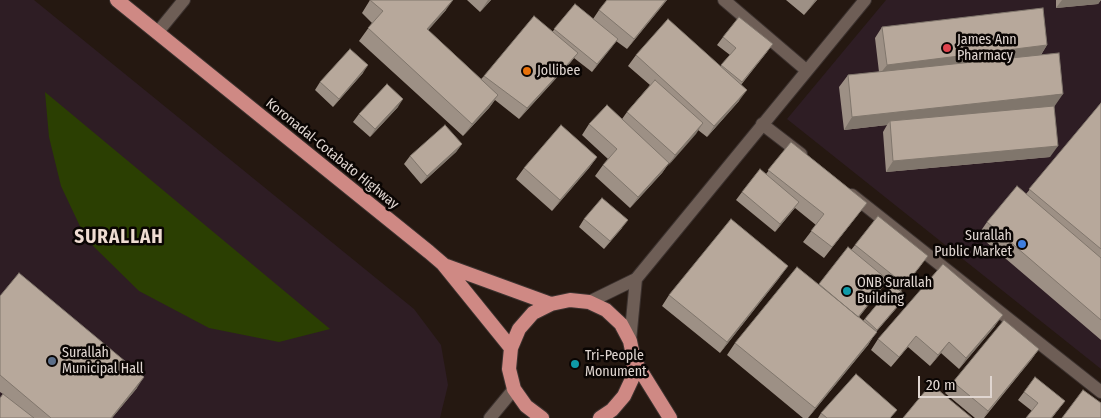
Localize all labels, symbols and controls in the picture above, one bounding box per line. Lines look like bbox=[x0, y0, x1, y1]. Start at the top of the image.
place label: James Ann Pharmacy bbox=[957, 32, 1017, 64]
marker: James Ann Pharmacy bbox=[941, 42, 953, 54]
place label: Jollibee bbox=[537, 63, 580, 79]
marker: Jollibee bbox=[521, 65, 533, 77]
street label: Koronadal-Cotabato Highway bbox=[262, 95, 402, 213]
district label: SURALLAH bbox=[73, 227, 165, 249]
place label: Surallah Public Market bbox=[934, 228, 1012, 260]
marker: Surallah Public Market bbox=[1016, 238, 1028, 250]
place label: ONB Surallah Building bbox=[857, 275, 932, 308]
marker: ONB Surallah Building bbox=[841, 285, 853, 297]
place label: Surallah Municipal Hall bbox=[62, 345, 143, 378]
place label: Tri-People Monument bbox=[585, 348, 647, 381]
marker: Surallah Municipal Hall bbox=[46, 355, 58, 367]
marker: Tri-People Monument bbox=[569, 358, 581, 370]
scale bar bbox=[921, 366, 995, 398]
text: 20 m bbox=[926, 376, 956, 394]

